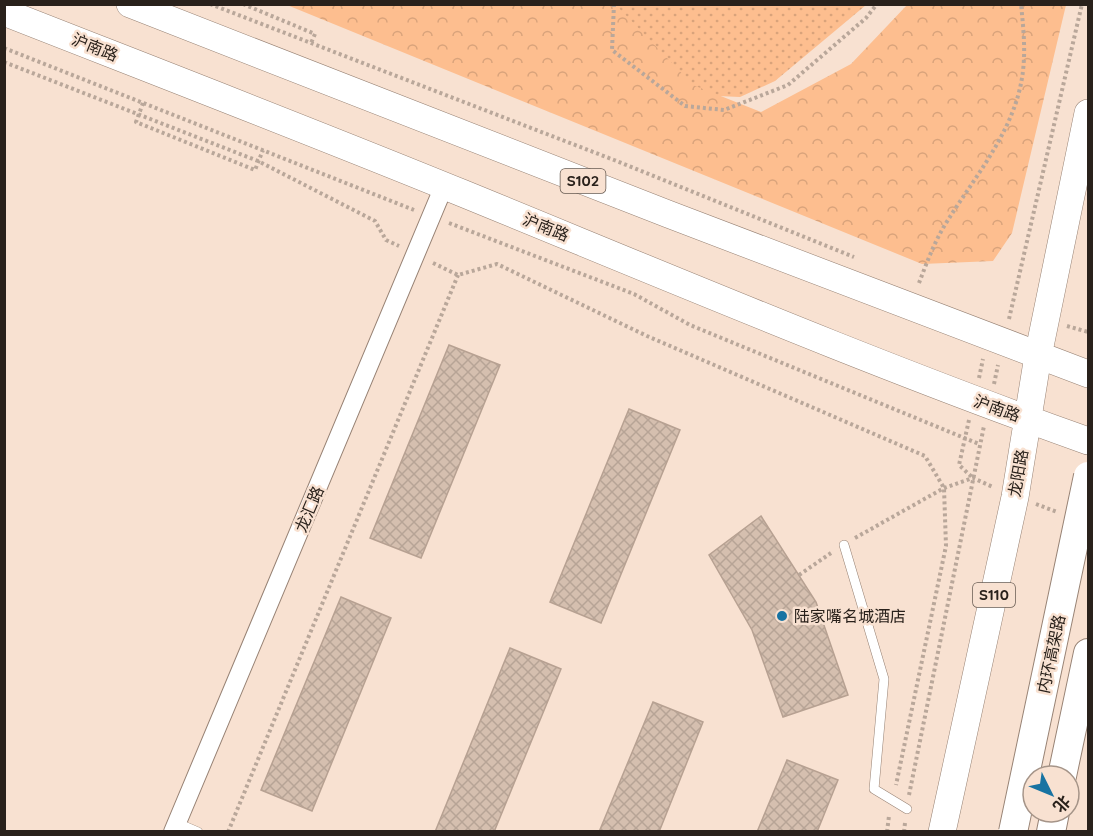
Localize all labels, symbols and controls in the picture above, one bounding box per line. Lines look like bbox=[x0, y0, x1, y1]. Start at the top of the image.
street label: 沪南路 bbox=[69, 29, 121, 65]
road number: S102 bbox=[560, 169, 606, 193]
street label: 沪南路 bbox=[520, 209, 572, 245]
street label: 沪南路 bbox=[971, 390, 1023, 426]
street label: 龙阳路 bbox=[1004, 448, 1032, 498]
street label: 龙汇路 bbox=[290, 483, 328, 535]
road number: S110 bbox=[973, 583, 1015, 607]
place label: 陆家嘴名城酒店 bbox=[794, 606, 906, 626]
marker: 陆家嘴名城酒店 bbox=[775, 609, 789, 623]
street label: 内环高架路 bbox=[1033, 613, 1069, 695]
north arrow bbox=[1021, 764, 1081, 824]
text: 北 bbox=[1049, 792, 1075, 817]

